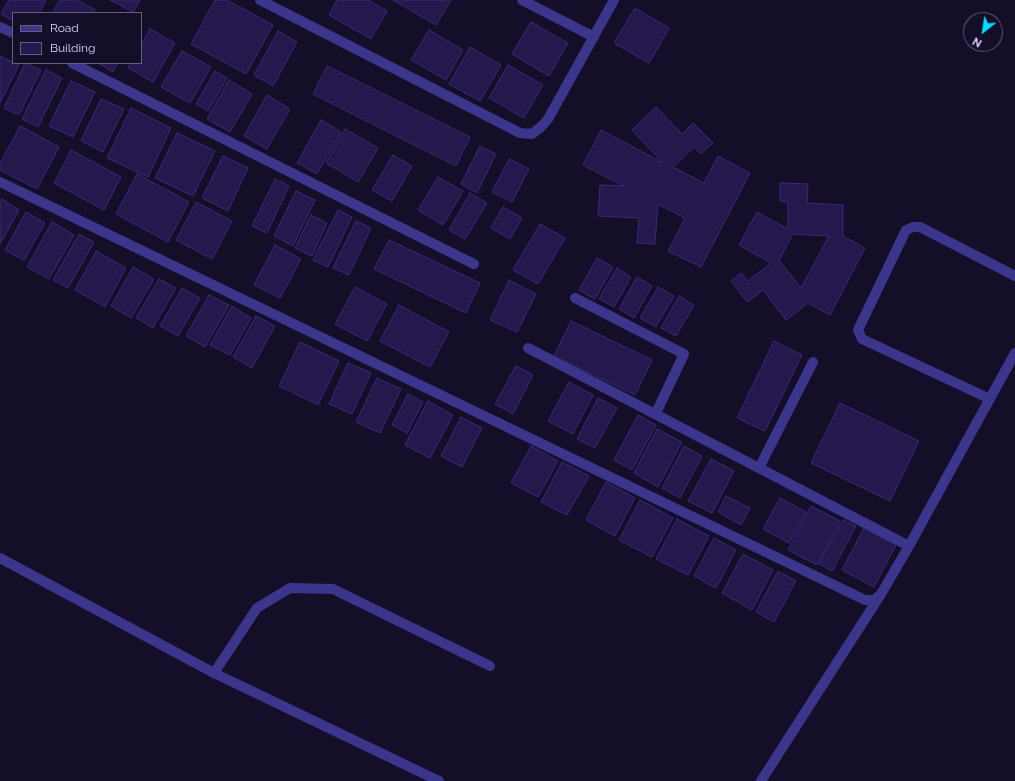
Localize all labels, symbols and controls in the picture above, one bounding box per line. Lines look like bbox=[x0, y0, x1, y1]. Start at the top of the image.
legend bbox=[12, 12, 142, 64]
north arrow bbox=[963, 12, 1003, 52]
text: Road bbox=[50, 21, 79, 35]
text: N bbox=[970, 34, 984, 50]
text: Building bbox=[50, 41, 96, 55]

